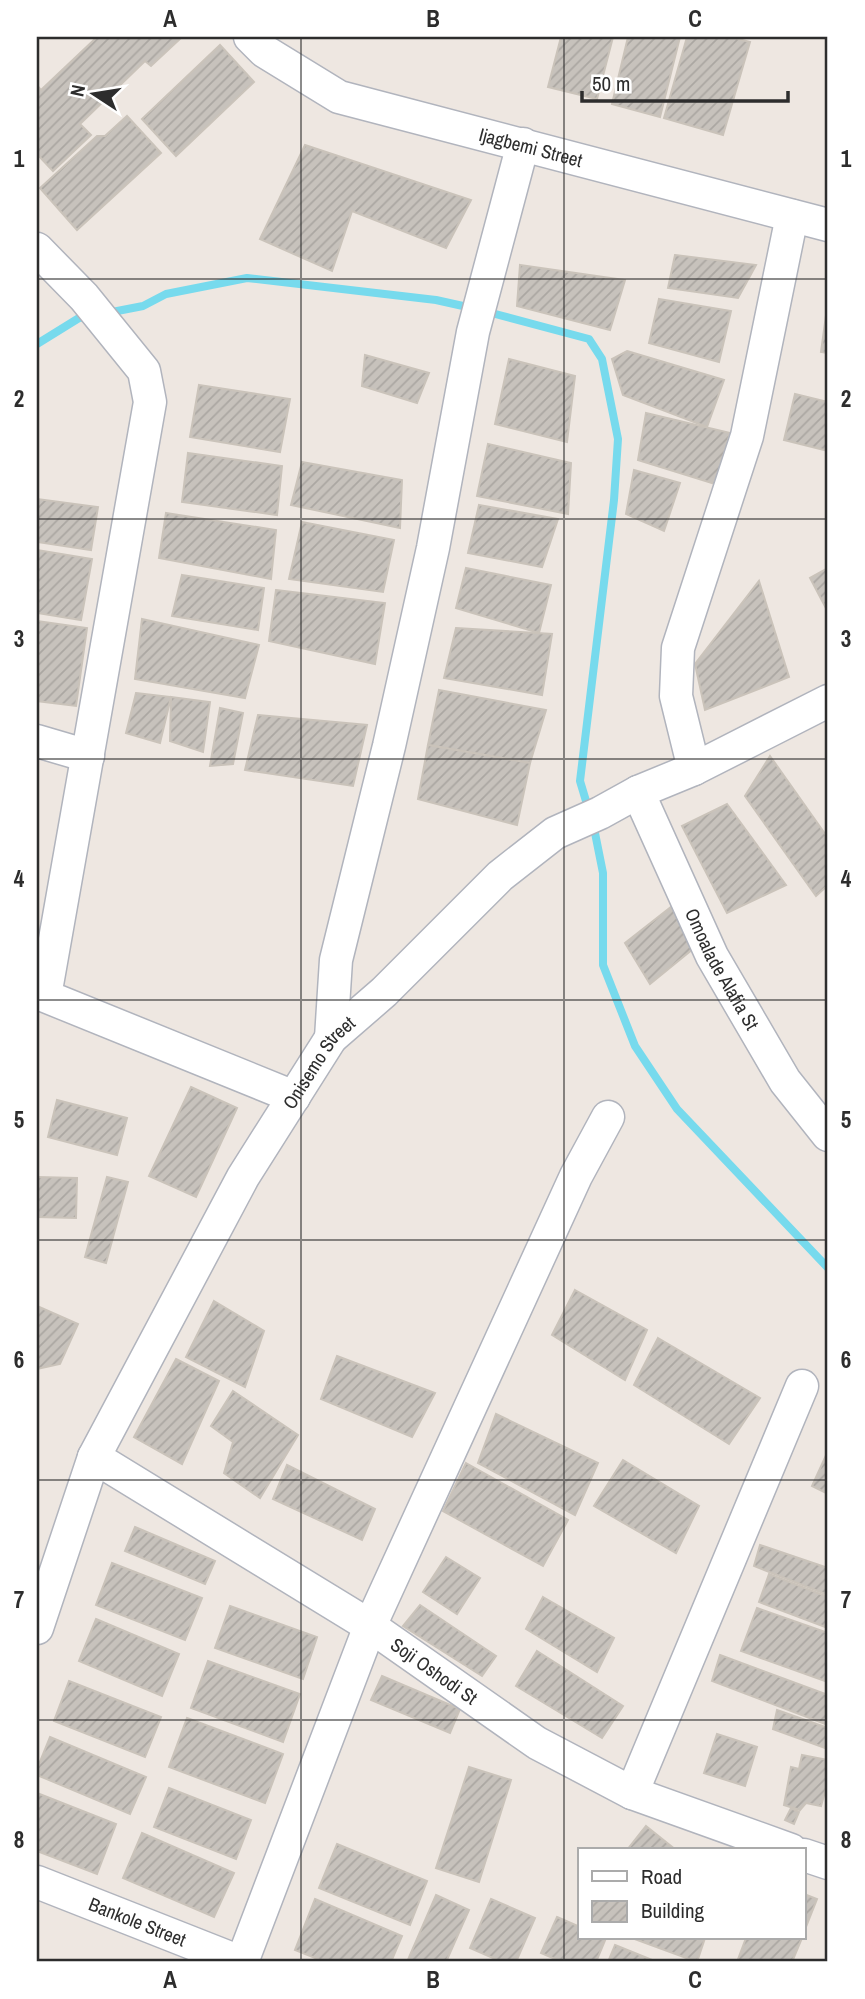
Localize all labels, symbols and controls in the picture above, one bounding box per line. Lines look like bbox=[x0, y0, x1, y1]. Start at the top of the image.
text: A bbox=[163, 3, 177, 34]
text: B bbox=[426, 3, 440, 34]
text: C bbox=[688, 3, 702, 34]
north arrow bbox=[60, 60, 130, 130]
scale bar bbox=[582, 60, 788, 104]
text: 50 m bbox=[592, 69, 630, 98]
text: N bbox=[63, 82, 91, 99]
street label: Ijagbemi Street bbox=[476, 121, 586, 173]
text: 1 bbox=[14, 143, 25, 174]
text: 1 bbox=[841, 143, 852, 174]
text: 2 bbox=[14, 383, 24, 414]
text: 2 bbox=[841, 383, 851, 414]
text: 3 bbox=[14, 623, 24, 654]
text: 3 bbox=[841, 623, 851, 654]
text: 4 bbox=[14, 863, 25, 894]
text: 4 bbox=[841, 863, 852, 894]
street label: Omoalade Alafia St bbox=[679, 904, 766, 1035]
street label: Onisemo Street bbox=[276, 1010, 361, 1114]
text: 5 bbox=[14, 1104, 24, 1135]
text: 5 bbox=[841, 1104, 851, 1135]
text: 6 bbox=[14, 1344, 24, 1375]
text: 6 bbox=[841, 1344, 851, 1375]
text: 7 bbox=[14, 1584, 24, 1615]
text: 7 bbox=[841, 1584, 851, 1615]
street label: Soji Oshodi St bbox=[386, 1631, 483, 1711]
text: 8 bbox=[14, 1824, 24, 1855]
text: 8 bbox=[841, 1824, 851, 1855]
legend bbox=[578, 1848, 806, 1940]
text: Road bbox=[641, 1862, 682, 1891]
street label: Bankole Street bbox=[85, 1891, 190, 1953]
text: Building bbox=[641, 1896, 705, 1925]
text: A bbox=[163, 1964, 177, 1995]
text: B bbox=[426, 1964, 440, 1995]
text: C bbox=[688, 1964, 702, 1995]

